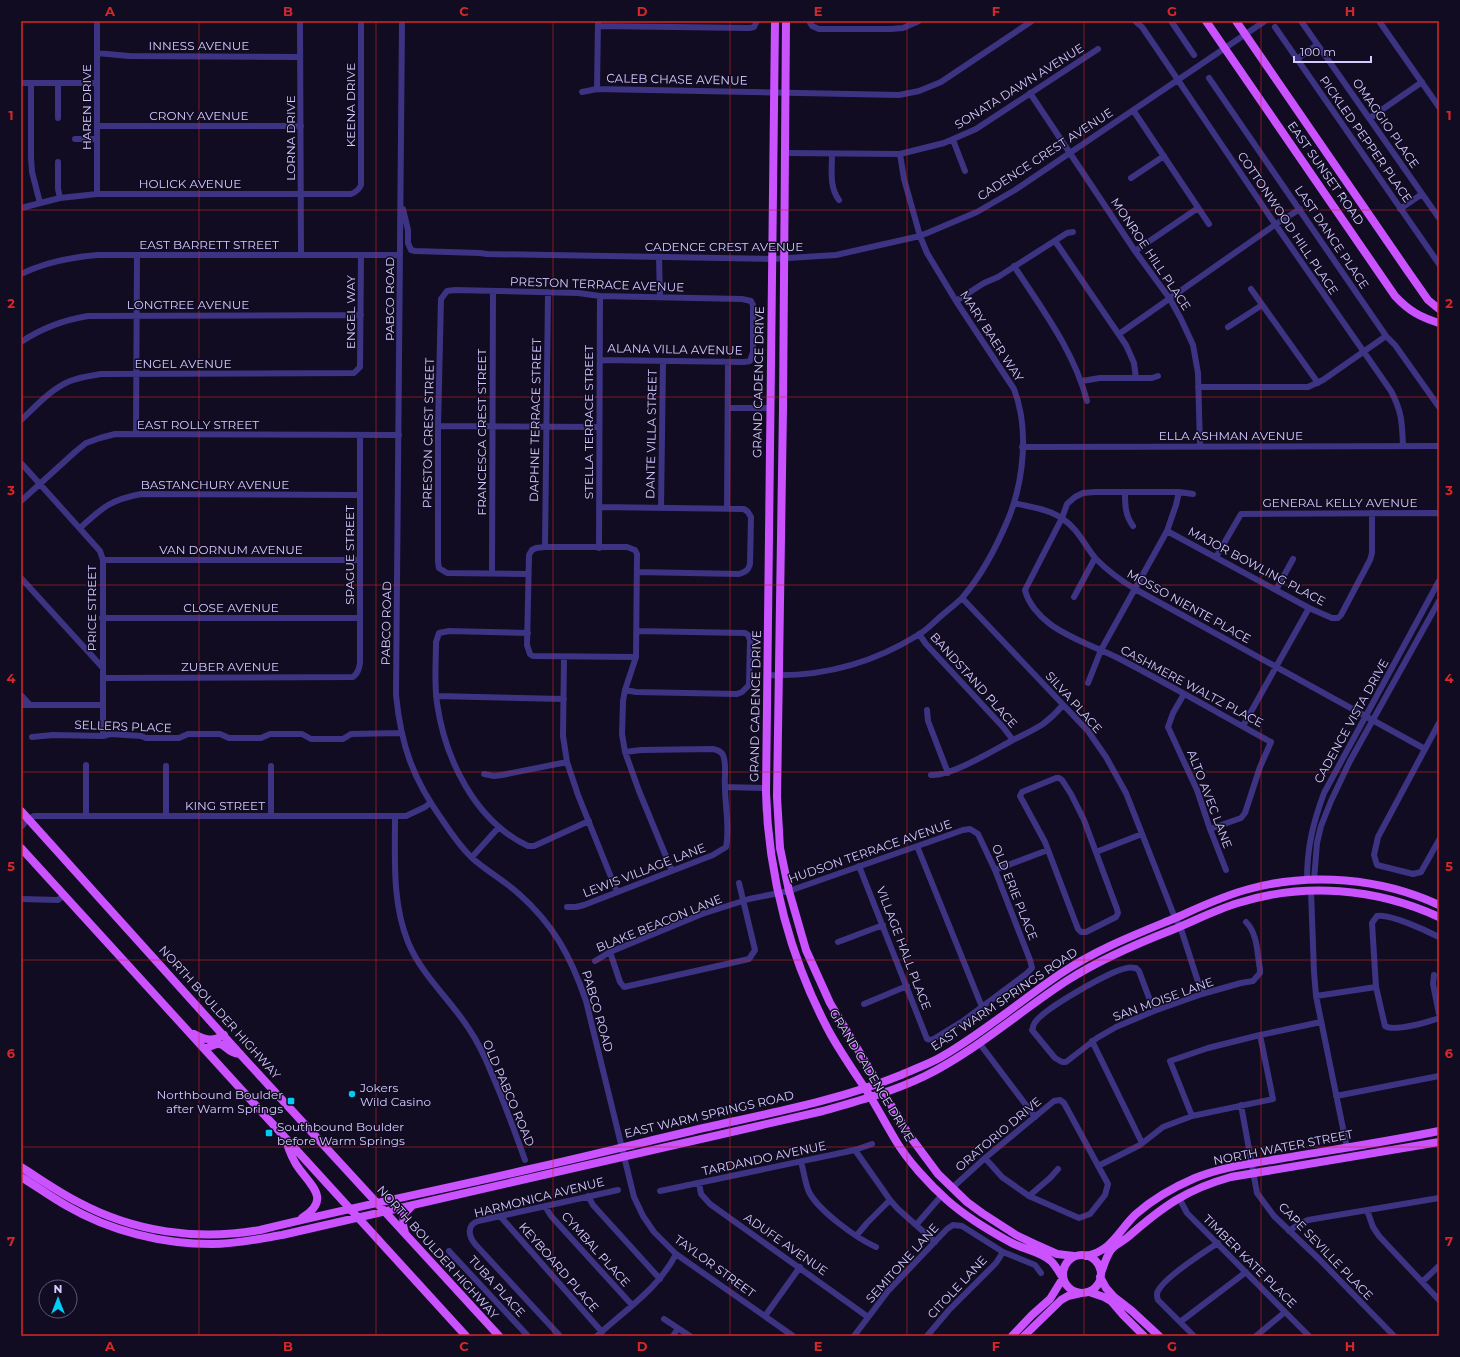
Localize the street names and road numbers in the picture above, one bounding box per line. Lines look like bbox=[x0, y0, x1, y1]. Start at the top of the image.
street label: INNESS AVENUE bbox=[149, 38, 249, 53]
street label: SONATA DAWN AVENUE bbox=[952, 40, 1086, 132]
street label: KEENA DRIVE bbox=[343, 63, 358, 147]
street label: HAREN DRIVE bbox=[79, 64, 94, 150]
street label: CALEB CHASE AVENUE bbox=[606, 70, 748, 88]
street label: PICKLED PEPPER PLACE bbox=[1316, 73, 1416, 205]
street label: OMAGGIO PLACE bbox=[1349, 75, 1423, 171]
street label: LORNA DRIVE bbox=[283, 95, 298, 181]
street label: CADENCE CREST AVENUE bbox=[974, 105, 1116, 203]
street label: CRONY AVENUE bbox=[149, 108, 249, 123]
street label: EAST SUNSET ROAD bbox=[1285, 118, 1368, 228]
street label: COTTONWOOD HILL PLACE bbox=[1235, 149, 1341, 297]
street label: HOLICK AVENUE bbox=[139, 176, 241, 191]
street label: LAST DANCE PLACE bbox=[1292, 182, 1372, 292]
street label: MONROE HILL PLACE bbox=[1108, 195, 1194, 313]
street label: EAST BARRETT STREET bbox=[139, 237, 279, 252]
street label: CADENCE CREST AVENUE bbox=[645, 239, 803, 254]
street label: PABCO ROAD bbox=[382, 257, 397, 341]
street label: PRESTON TERRACE AVENUE bbox=[510, 273, 684, 295]
street label: ENGEL WAY bbox=[343, 275, 358, 349]
street label: MARY BAER WAY bbox=[957, 288, 1027, 385]
street label: LONGTREE AVENUE bbox=[127, 297, 249, 312]
street label: GRAND CADENCE DRIVE bbox=[749, 306, 767, 458]
street label: DAPHNE TERRACE STREET bbox=[526, 338, 544, 502]
street label: ALANA VILLA AVENUE bbox=[607, 340, 743, 358]
street label: STELLA TERRACE STREET bbox=[581, 345, 596, 499]
street label: FRANCESCA CREST STREET bbox=[474, 348, 489, 515]
street label: ENGEL AVENUE bbox=[135, 356, 231, 371]
street label: PRESTON CREST STREET bbox=[419, 358, 437, 508]
street label: DANTE VILLA STREET bbox=[642, 369, 660, 499]
street label: EAST ROLLY STREET bbox=[137, 417, 259, 432]
street label: ELLA ASHMAN AVENUE bbox=[1159, 428, 1303, 443]
street label: BASTANCHURY AVENUE bbox=[141, 477, 289, 492]
street label: GENERAL KELLY AVENUE bbox=[1263, 495, 1417, 510]
street label: SPAGUE STREET bbox=[342, 505, 357, 605]
street label: MAJOR BOWLING PLACE bbox=[1186, 523, 1328, 609]
street label: VAN DORNUM AVENUE bbox=[159, 542, 303, 557]
street label: PRICE STREET bbox=[84, 565, 99, 651]
street label: MOSSO NIENTE PLACE bbox=[1124, 566, 1254, 646]
street label: PABCO ROAD bbox=[378, 581, 394, 665]
street label: CLOSE AVENUE bbox=[183, 600, 279, 615]
street label: BANDSTAND PLACE bbox=[927, 629, 1021, 731]
street label: GRAND CADENCE DRIVE bbox=[746, 630, 764, 782]
street label: CASHMERE WALTZ PLACE bbox=[1118, 642, 1266, 730]
street label: CADENCE VISTA DRIVE bbox=[1311, 656, 1391, 786]
street label: ZUBER AVENUE bbox=[181, 659, 279, 674]
street label: SILVA PLACE bbox=[1042, 668, 1106, 736]
street label: SELLERS PLACE bbox=[74, 717, 172, 735]
street label: ALTO AVEC LANE bbox=[1184, 748, 1236, 850]
street label: KING STREET bbox=[185, 798, 265, 813]
street label: HUDSON TERRACE AVENUE bbox=[786, 816, 954, 886]
street label: LEWIS VILLAGE LANE bbox=[580, 840, 708, 900]
street label: OLD ERIE PLACE bbox=[989, 842, 1041, 942]
street label: VILLAGE HALL PLACE bbox=[874, 884, 934, 1012]
street label: BLAKE BEACON LANE bbox=[594, 891, 724, 955]
street label: NORTH BOULDER HIGHWAY bbox=[156, 942, 284, 1082]
street label: EAST WARM SPRINGS ROAD bbox=[928, 944, 1080, 1054]
street label: PABCO ROAD bbox=[579, 968, 617, 1054]
street label: SAN MOISE LANE bbox=[1111, 974, 1215, 1024]
street label: GRAND CADENCE DRIVE bbox=[826, 1006, 918, 1144]
street label: OLD PABCO ROAD bbox=[480, 1037, 538, 1149]
street label: EAST WARM SPRINGS ROAD bbox=[623, 1087, 795, 1141]
street label: ORATORIO DRIVE bbox=[952, 1094, 1044, 1174]
street label: NORTH WATER STREET bbox=[1212, 1126, 1354, 1168]
street label: TARDANDO AVENUE bbox=[700, 1137, 828, 1179]
street label: HARMONICA AVENUE bbox=[472, 1174, 606, 1220]
street label: NORTH BOULDER HIGHWAY bbox=[374, 1182, 502, 1322]
street label: CAPE SEVILLE PLACE bbox=[1276, 1199, 1376, 1303]
street label: CYMBAL PLACE bbox=[558, 1208, 634, 1290]
street label: ADUFE AVENUE bbox=[741, 1210, 831, 1278]
street label: TIMBER KATE PLACE bbox=[1200, 1211, 1300, 1311]
street label: KEYBOARD PLACE bbox=[516, 1219, 602, 1315]
street label: SEMITONE LANE bbox=[862, 1220, 942, 1306]
street label: TAYLOR STREET bbox=[672, 1232, 759, 1300]
street label: TUBA PLACE bbox=[465, 1252, 529, 1320]
street label: CITOLE LANE bbox=[924, 1252, 990, 1322]

